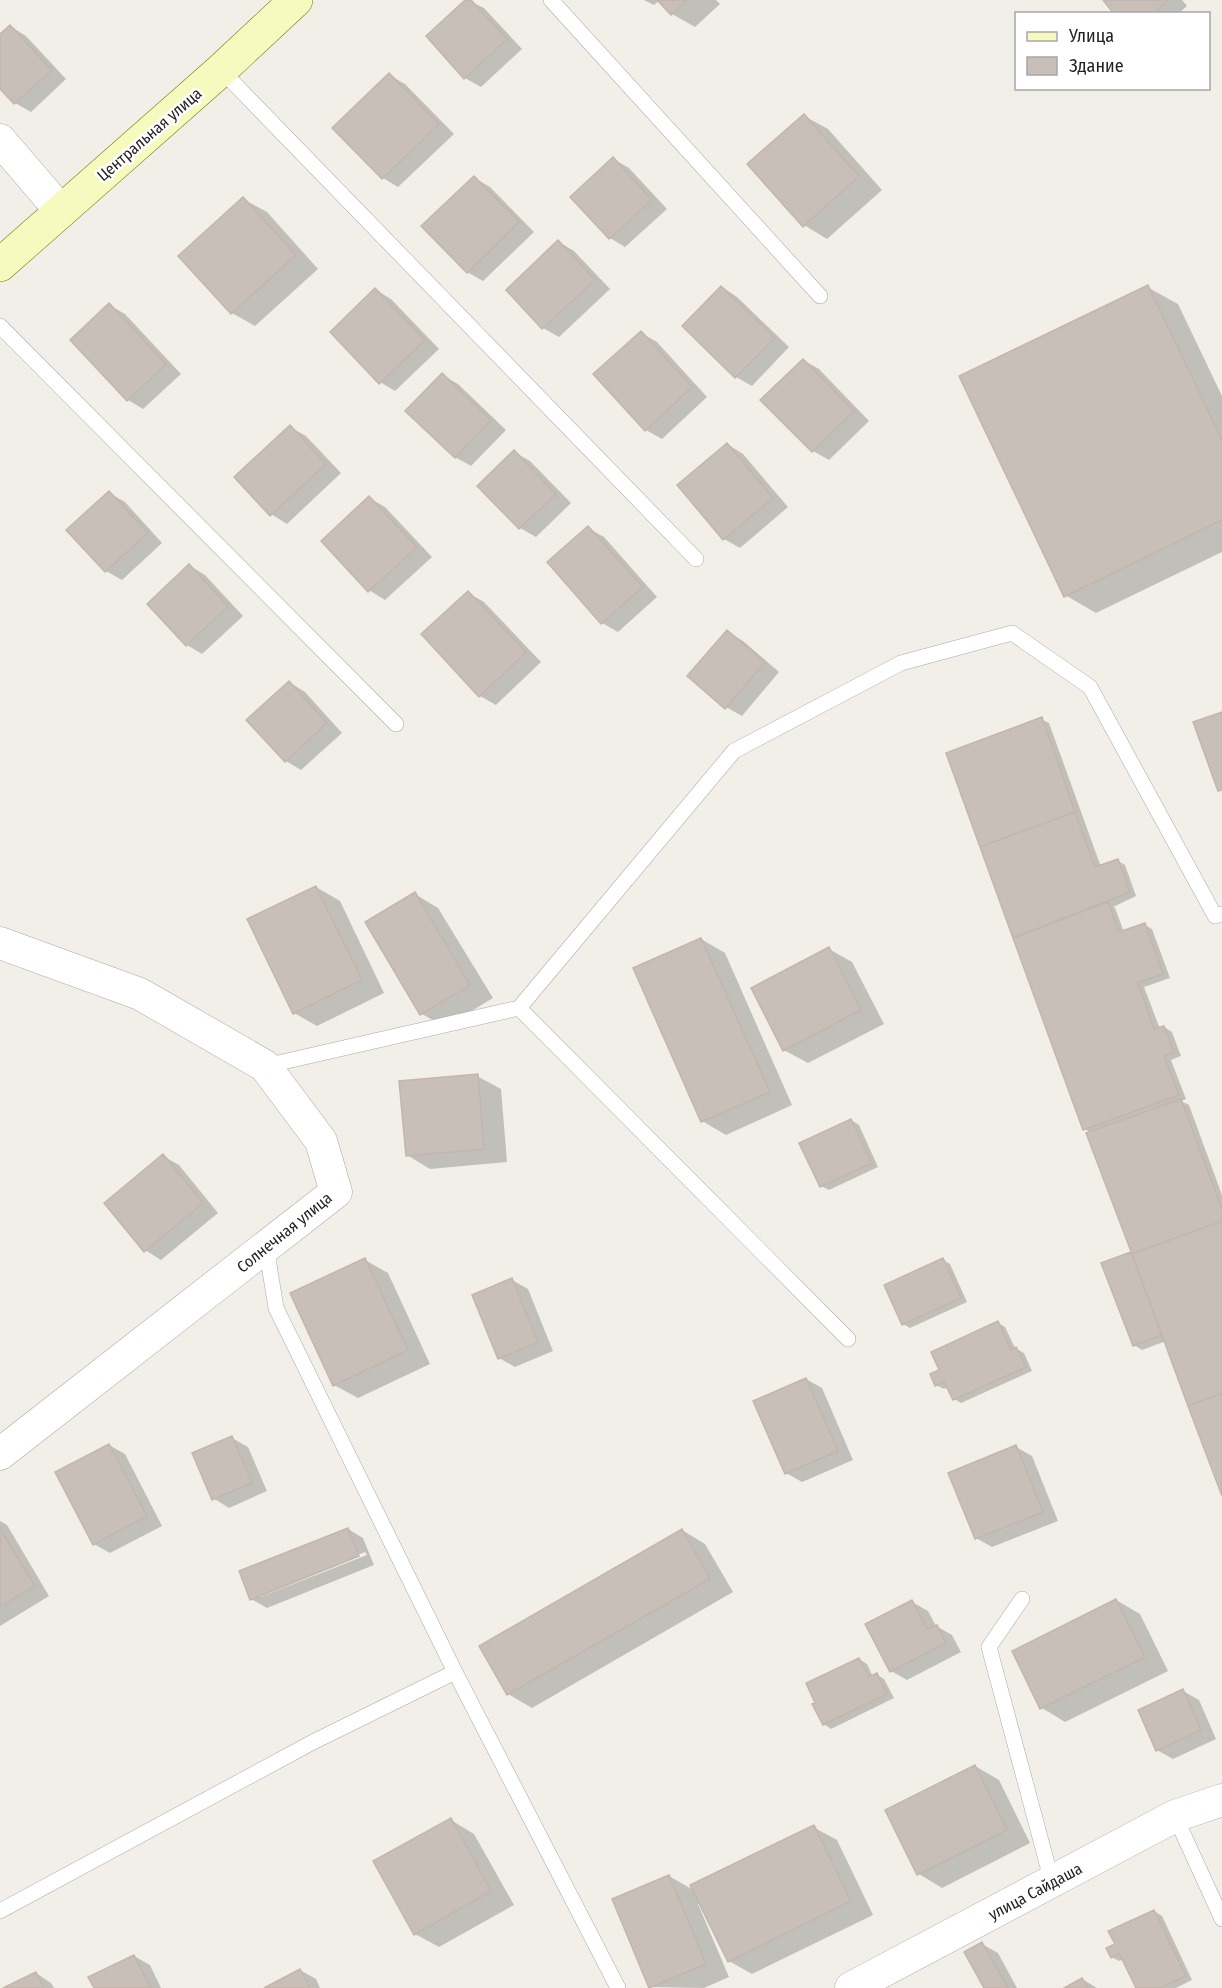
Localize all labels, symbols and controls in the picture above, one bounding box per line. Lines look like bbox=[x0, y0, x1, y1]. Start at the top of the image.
legend bbox=[1015, 12, 1210, 90]
text: Улица bbox=[1068, 25, 1114, 47]
text: Здание bbox=[1069, 55, 1124, 77]
street label: Центральная улица bbox=[93, 84, 206, 185]
street label: Солнечная улица bbox=[233, 1188, 336, 1277]
street label: улица Сайдаша bbox=[985, 1859, 1085, 1924]

